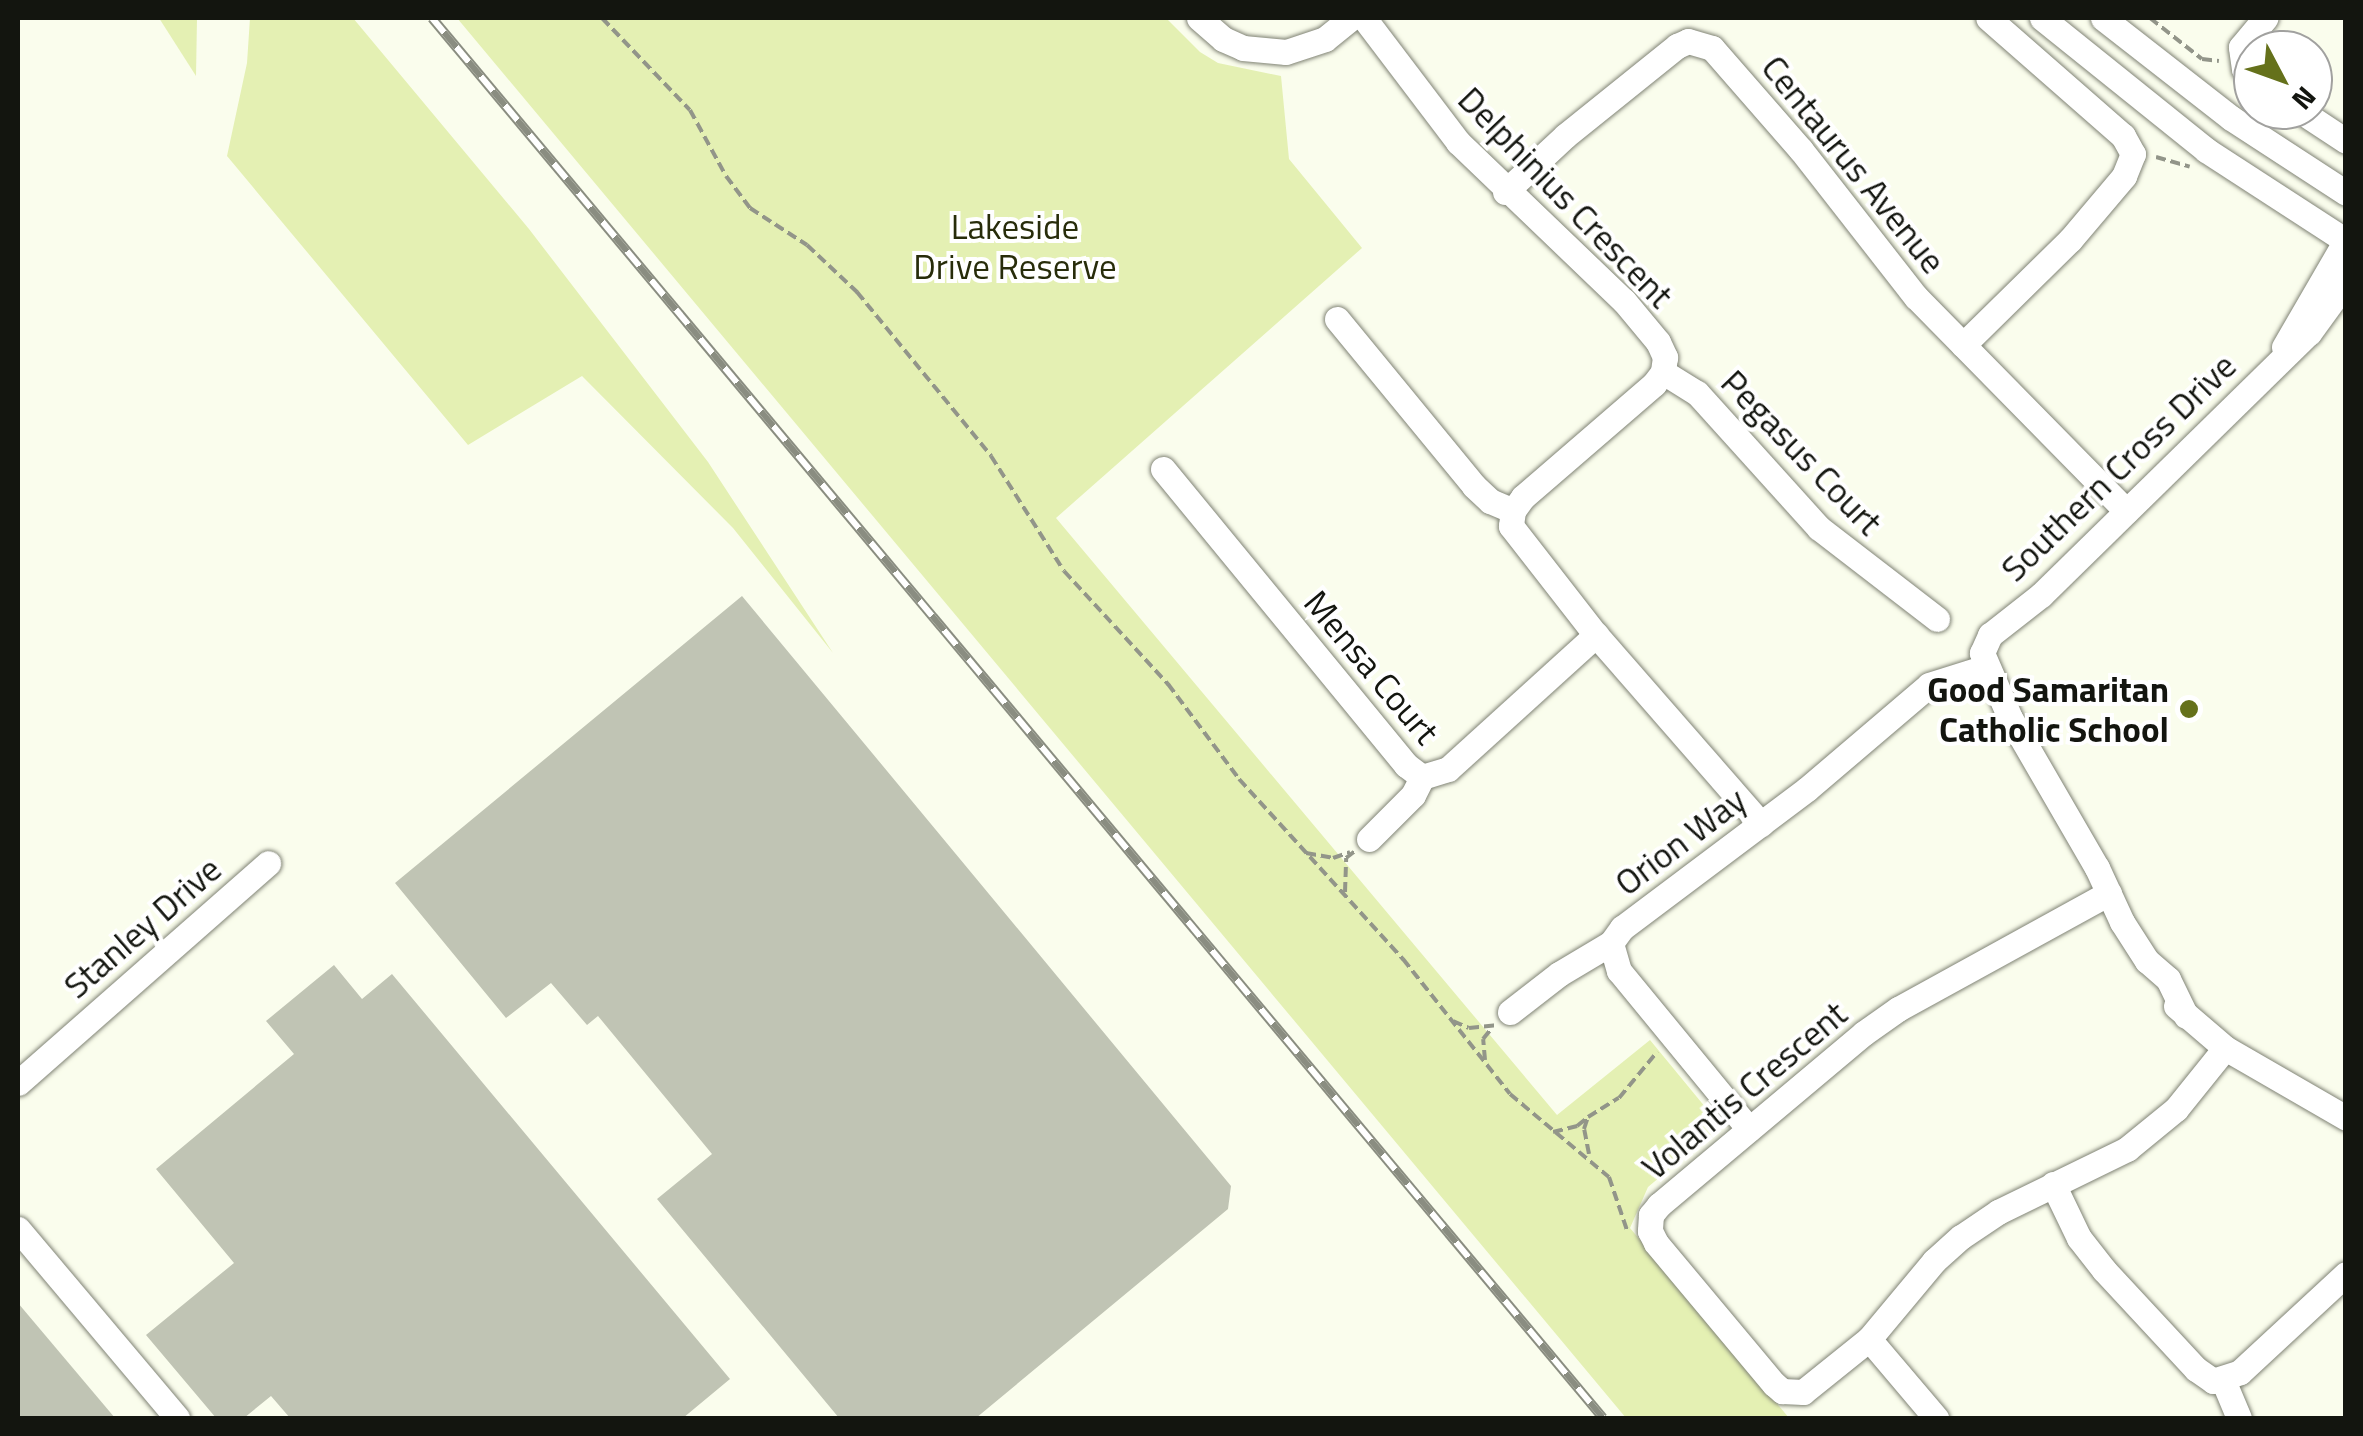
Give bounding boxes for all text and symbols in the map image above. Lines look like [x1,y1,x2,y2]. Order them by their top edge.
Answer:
north arrow [2233,30,2333,130]
street label: Centaurus Avenue [1753,47,1955,281]
text: N [2282,77,2327,120]
street label: Delphinius Crescent [1450,78,1682,316]
park label: Lakeside Drive Reserve [913,205,1117,287]
street label: Southern Cross Drive [1992,344,2244,590]
street label: Pegasus Court [1713,361,1891,543]
street label: Mensa Court [1296,582,1448,752]
place label: Good Samaritan Catholic School [1927,668,2169,750]
marker: Good Samaritan Catholic School [2178,698,2200,720]
street label: Orion Way [1606,778,1754,904]
street label: Stanley Drive [55,848,229,1006]
street label: Volantis Crescent [1633,992,1855,1188]

